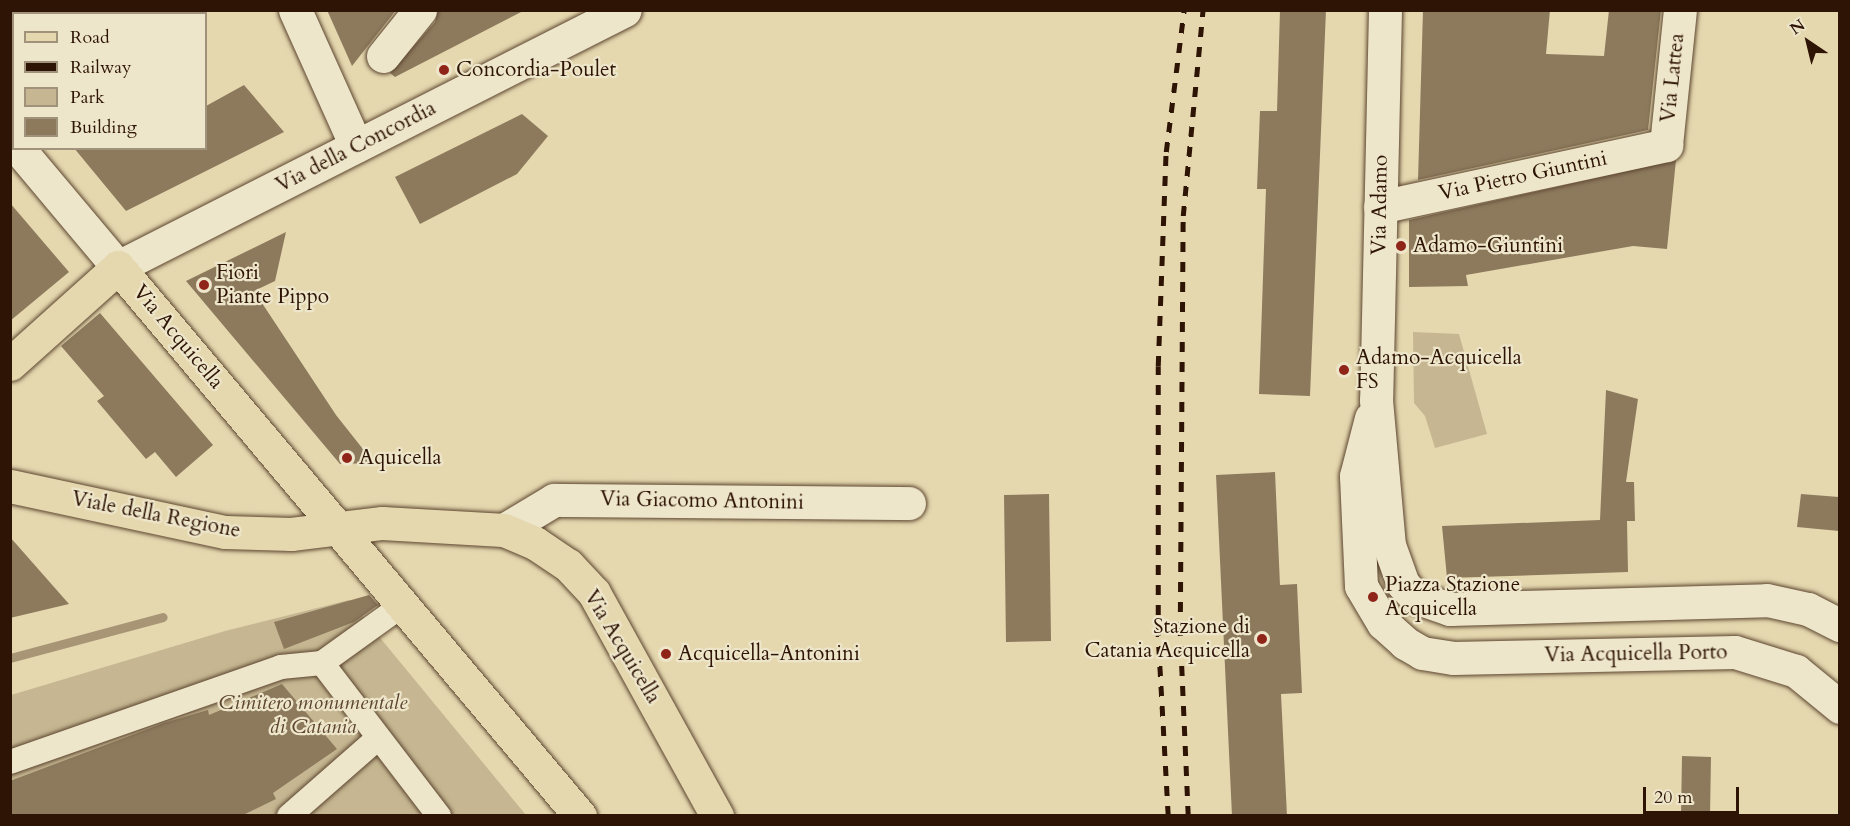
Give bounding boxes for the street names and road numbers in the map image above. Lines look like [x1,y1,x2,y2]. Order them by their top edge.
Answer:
street label: Via Lattea [1656,32,1690,124]
street label: Via della Concordia [272,96,440,198]
street label: Via Pietro Giuntini [1436,146,1610,206]
street label: Via Adamo [1367,155,1393,255]
street label: Via Acquicella [127,280,229,394]
street label: Viale della Regione [69,486,243,544]
street label: Via Giacomo Antonini [600,487,804,515]
street label: Via Acquicella [578,586,666,708]
street label: Via Acquicella Porto [1544,640,1728,668]

